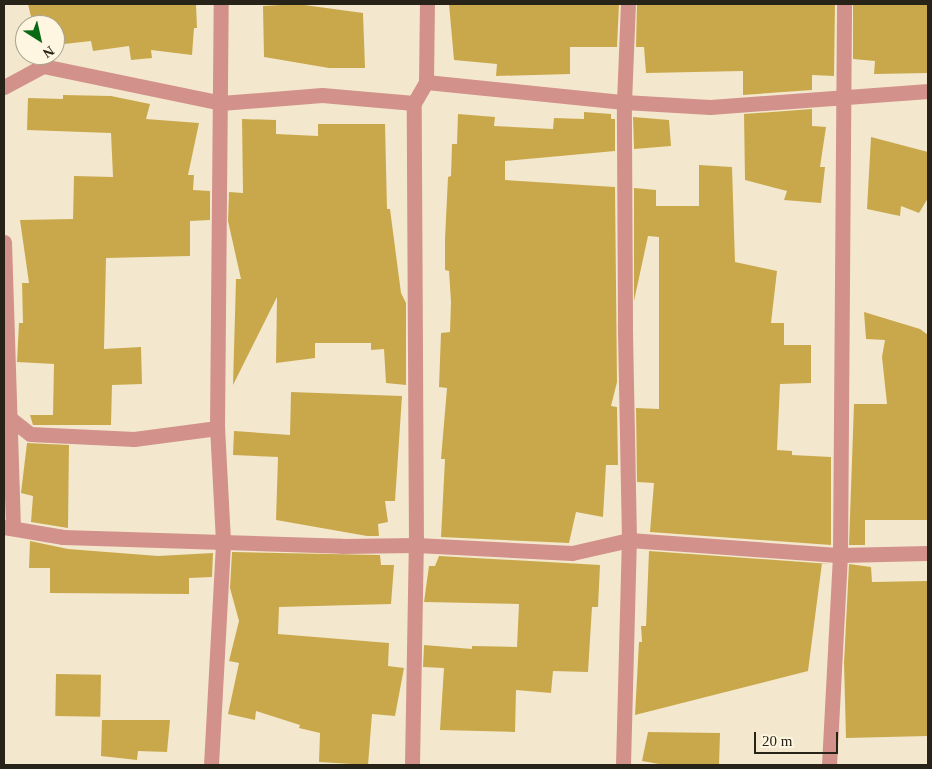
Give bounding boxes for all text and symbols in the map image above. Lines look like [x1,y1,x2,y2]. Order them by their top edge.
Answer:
north arrow [15,15,65,65]
text: N [40,43,57,61]
scale bar [757,722,841,754]
text: 20 m [762,733,792,749]

